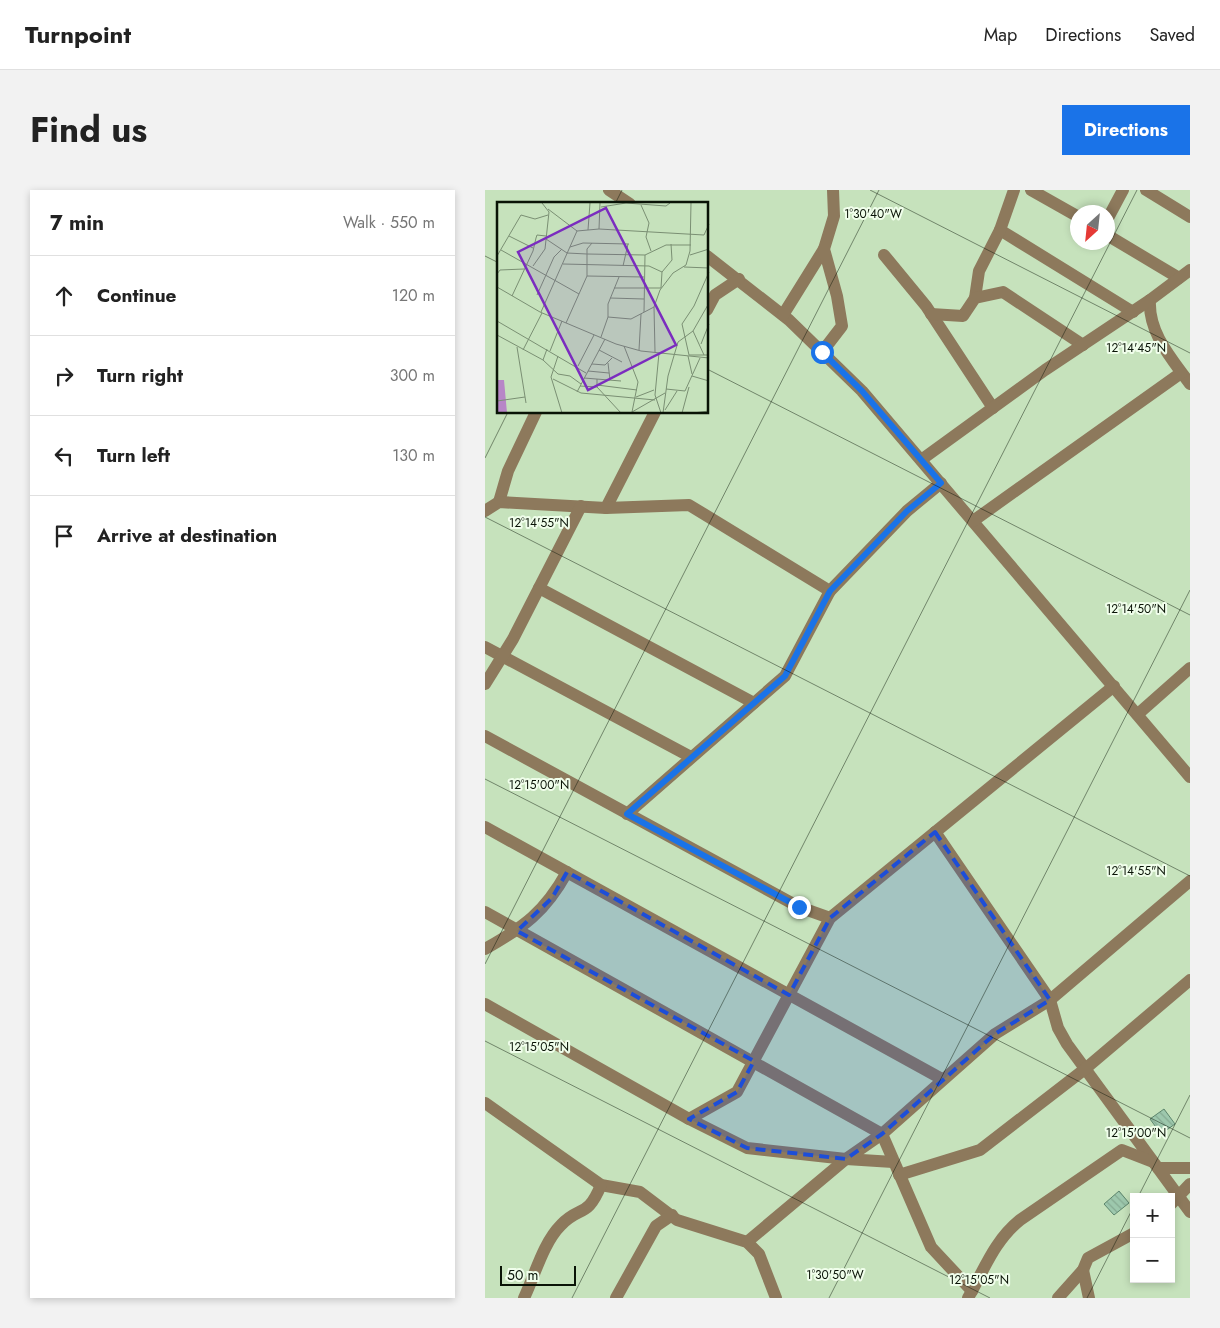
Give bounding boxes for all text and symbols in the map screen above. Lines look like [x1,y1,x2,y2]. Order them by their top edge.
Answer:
text: Turnpoint [25,17,131,52]
text: Map [984,22,1017,48]
text: Directions [1045,22,1121,48]
text: Saved [1149,22,1195,48]
text: Find us [30,105,147,155]
button: Directions [1062,105,1190,155]
inset map [497,202,709,414]
text: 1°30'40"W [844,205,902,223]
north arrow [1070,205,1115,250]
text: 7 min [50,208,104,238]
text: Walk · 550 m [343,211,435,234]
icon: ahead [50,282,78,310]
text: Continue [97,282,176,309]
text: 120 m [392,284,435,307]
text: 12°14'45"N [1106,339,1166,357]
route start [811,341,834,364]
icon: right [50,362,78,390]
text: Turn right [97,362,183,389]
text: 300 m [390,364,435,387]
icon: left [50,442,78,470]
text: Turn left [97,442,170,469]
text: 130 m [392,444,435,467]
text: 12°14'55"N [509,514,569,532]
icon: arrive [50,522,78,550]
text: Arrive at destination [97,522,277,549]
text: 12°14'50"N [1106,600,1166,618]
text: 12°15'00"N [509,776,569,794]
text: 12°14'55"N [1106,862,1166,880]
route end [788,896,811,919]
text: 12°15'05"N [509,1038,569,1056]
text: 12°15'00"N [1106,1124,1166,1142]
map controls [1130,1193,1175,1283]
button: + [1130,1193,1175,1238]
button: − [1130,1238,1175,1283]
scale bar [500,1263,576,1286]
text: 50 m [507,1265,538,1285]
text: 1°30'50"W [806,1266,864,1284]
text: 12°15'05"N [949,1271,1009,1289]

